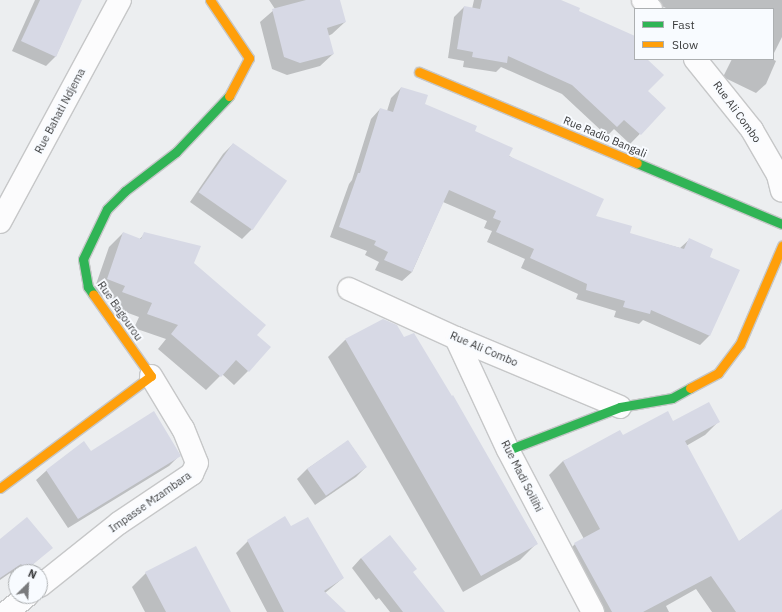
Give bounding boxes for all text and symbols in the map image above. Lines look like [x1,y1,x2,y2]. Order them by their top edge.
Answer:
legend [634,8,774,60]
text: Fast [672,17,695,32]
text: Slow [672,37,698,52]
street label: Rue Bahati Ndjema [32,66,88,156]
street label: Rue Ali Combo [710,79,764,145]
street label: Rue Radio Bangali [561,113,649,161]
street label: Rue Bagourou [95,279,145,343]
street label: Rue Ali Combo [448,329,520,369]
street label: Rue Madi Soilihi [498,438,546,514]
street label: Impasse Mzambara [106,469,194,535]
north arrow [8,564,48,604]
text: N [26,566,39,582]

